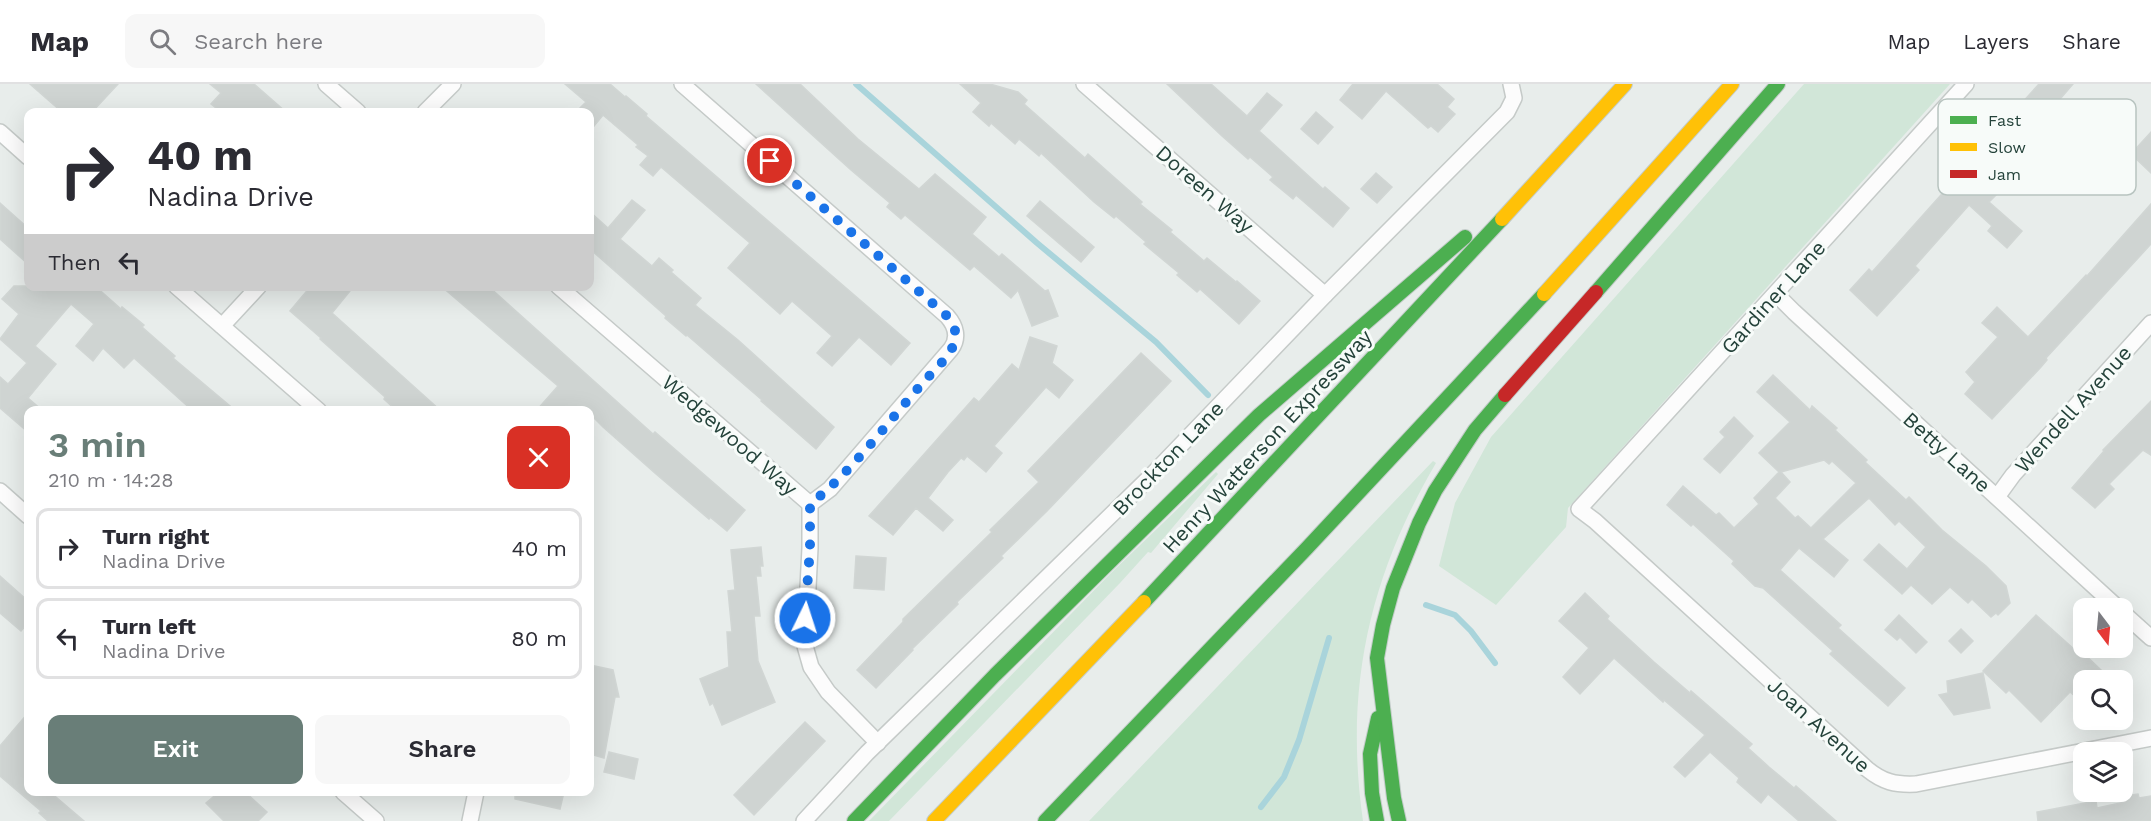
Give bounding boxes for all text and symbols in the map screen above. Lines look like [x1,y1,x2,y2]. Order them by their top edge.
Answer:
search box [125,14,545,68]
text: Map [30,25,89,58]
icon: search [146,25,179,58]
text: Search here [194,29,323,54]
text: Map [1887,29,1930,54]
text: Layers [1963,29,2029,54]
text: Share [2062,29,2121,54]
legend [1938,99,2136,195]
text: Fast [1988,111,2021,130]
text: 40 m [147,131,253,180]
icon: right [48,132,126,210]
pin [744,135,795,186]
text: Slow [1988,138,2026,157]
street label: Doreen Way [1151,140,1259,238]
icon: arrive [753,144,786,177]
text: Jam [1988,165,2021,184]
text: Nadina Drive [147,181,314,213]
street label: Gardiner Lane [1716,235,1830,359]
icon: left [113,246,146,279]
text: Then [48,250,101,275]
street label: Henry Watterson Expressway [1157,324,1377,558]
street label: Wendell Avenue [2009,340,2137,478]
street label: Wedgewood Way [657,369,803,501]
street label: Brockton Lane [1107,396,1229,520]
street label: Betty Lane [1898,406,1996,498]
text: 3 min [48,424,147,466]
button: close [507,426,570,489]
text: 210 m · 14:28 [48,468,173,492]
text: Turn right [102,524,209,549]
icon: right [51,532,84,565]
text: 40 m [511,536,567,561]
text: Nadina Drive [102,549,226,573]
position arrow [773,586,837,650]
north arrow [2073,598,2133,658]
map controls [2073,598,2133,802]
text: Turn left [102,614,196,639]
icon: left [51,622,84,655]
text: 80 m [511,626,567,651]
text: Nadina Drive [102,639,226,663]
button: search [2073,670,2133,730]
street label: Joan Avenue [1762,672,1876,778]
button: Exit [48,715,303,784]
button: Share [315,715,570,784]
button: layers [2073,742,2133,802]

